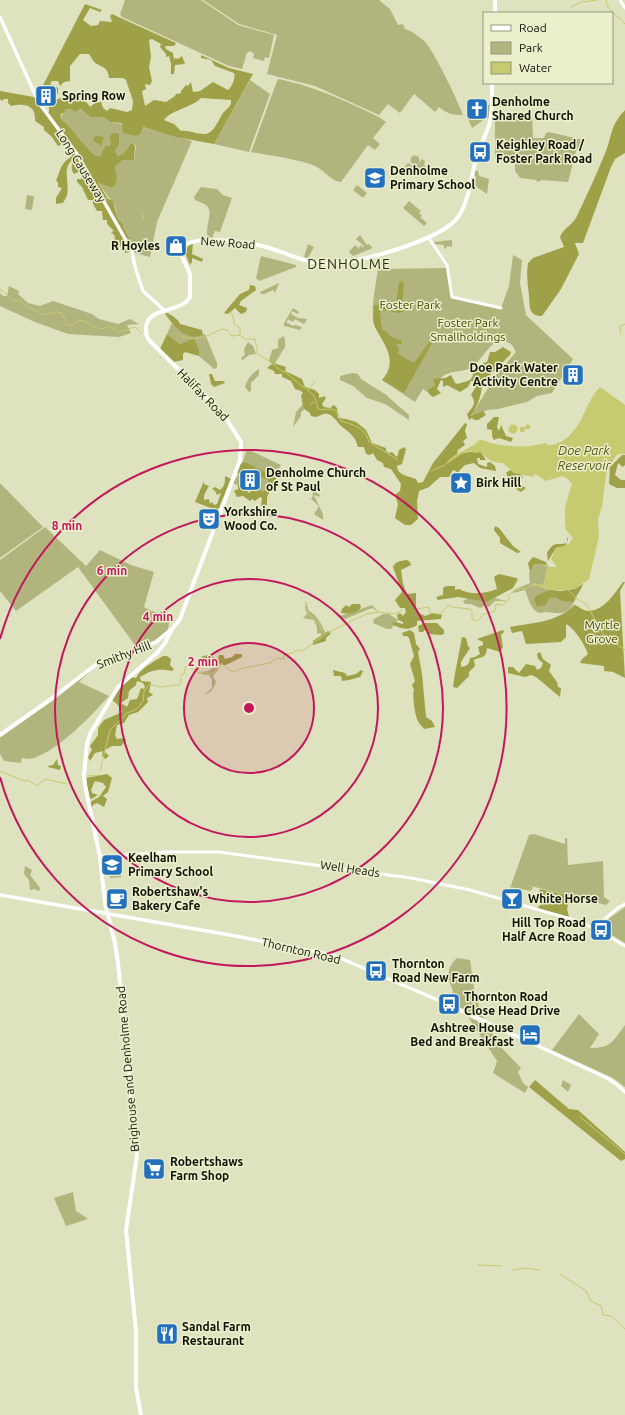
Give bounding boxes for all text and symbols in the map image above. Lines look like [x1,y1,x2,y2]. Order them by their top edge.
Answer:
legend [483,12,613,84]
text: Road [519,21,547,34]
text: Park [519,41,543,54]
text: Water [519,61,552,74]
building icon: Spring Row [33,83,59,109]
place label: Spring Row [62,89,126,102]
place label: Denholme Shared Church [492,95,574,122]
church icon: Denholme Shared Church [464,96,490,122]
street label: Long Causeway [54,127,109,205]
place label: Keighley Road / Foster Park Road [496,138,592,165]
bus stop icon: Keighley Road / Foster Park Road [467,139,493,165]
place label: Denholme Primary School [390,164,475,191]
school or university icon: Denholme Primary School [362,165,388,191]
shop icon: R Hoyles [163,233,189,259]
street label: New Road [200,234,256,251]
place label: R Hoyles [111,239,160,252]
district label: DENHOLME [307,256,391,272]
park label: Foster Park [380,298,441,311]
park label: Foster Park Smallholdings [430,316,506,343]
place label: Doe Park Water Activity Centre [470,361,558,388]
building icon: Doe Park Water Activity Centre [560,362,586,388]
street label: Halifax Road [175,366,232,424]
water label: Doe Park Reservoir [558,443,611,472]
place label: Denholme Church of St Paul [266,466,366,493]
building icon: Denholme Church of St Paul [237,467,263,493]
place icon: Birk Hill [448,470,474,496]
place label: Birk Hill [476,476,521,489]
place label: Yorkshire Wood Co. [224,505,278,532]
theatre icon: Yorkshire Wood Co. [196,506,222,532]
text: 8 min [52,519,82,532]
text: 6 min [97,564,127,577]
text: 4 min [143,610,173,623]
park label: Myrtle Grove [584,618,620,645]
street label: Smithy Hill [95,638,153,671]
text: 2 min [188,655,218,668]
centre of rings [242,701,256,715]
place label: Keelham Primary School [128,851,213,878]
school or university icon: Keelham Primary School [99,852,125,878]
street label: Well Heads [319,858,381,879]
place label: Robertshaw's Bakery Cafe [132,885,209,912]
cafe icon: Robertshaw's Bakery Cafe [104,886,130,912]
bar icon: White Horse [499,886,525,912]
place label: White Horse [528,892,598,905]
place label: Hill Top Road Half Acre Road [502,916,586,943]
bus stop icon: Hill Top Road Half Acre Road [588,917,614,943]
street label: Thornton Road [260,935,342,966]
place label: Thornton Road New Farm [392,957,480,984]
bus stop icon: Thornton Road New Farm [363,958,389,984]
street label: Brighouse and Denholme Road [114,986,141,1153]
place label: Thornton Road Close Head Drive [464,990,560,1017]
bus stop icon: Thornton Road Close Head Drive [436,991,462,1017]
place label: Ashtree House Bed and Breakfast [410,1021,514,1048]
hotel icon: Ashtree House Bed and Breakfast [517,1022,543,1048]
place label: Robertshaws Farm Shop [170,1155,244,1182]
supermarket icon: Robertshaws Farm Shop [141,1156,167,1182]
place label: Sandal Farm Restaurant [182,1320,251,1347]
restaurant icon: Sandal Farm Restaurant [154,1321,180,1347]

